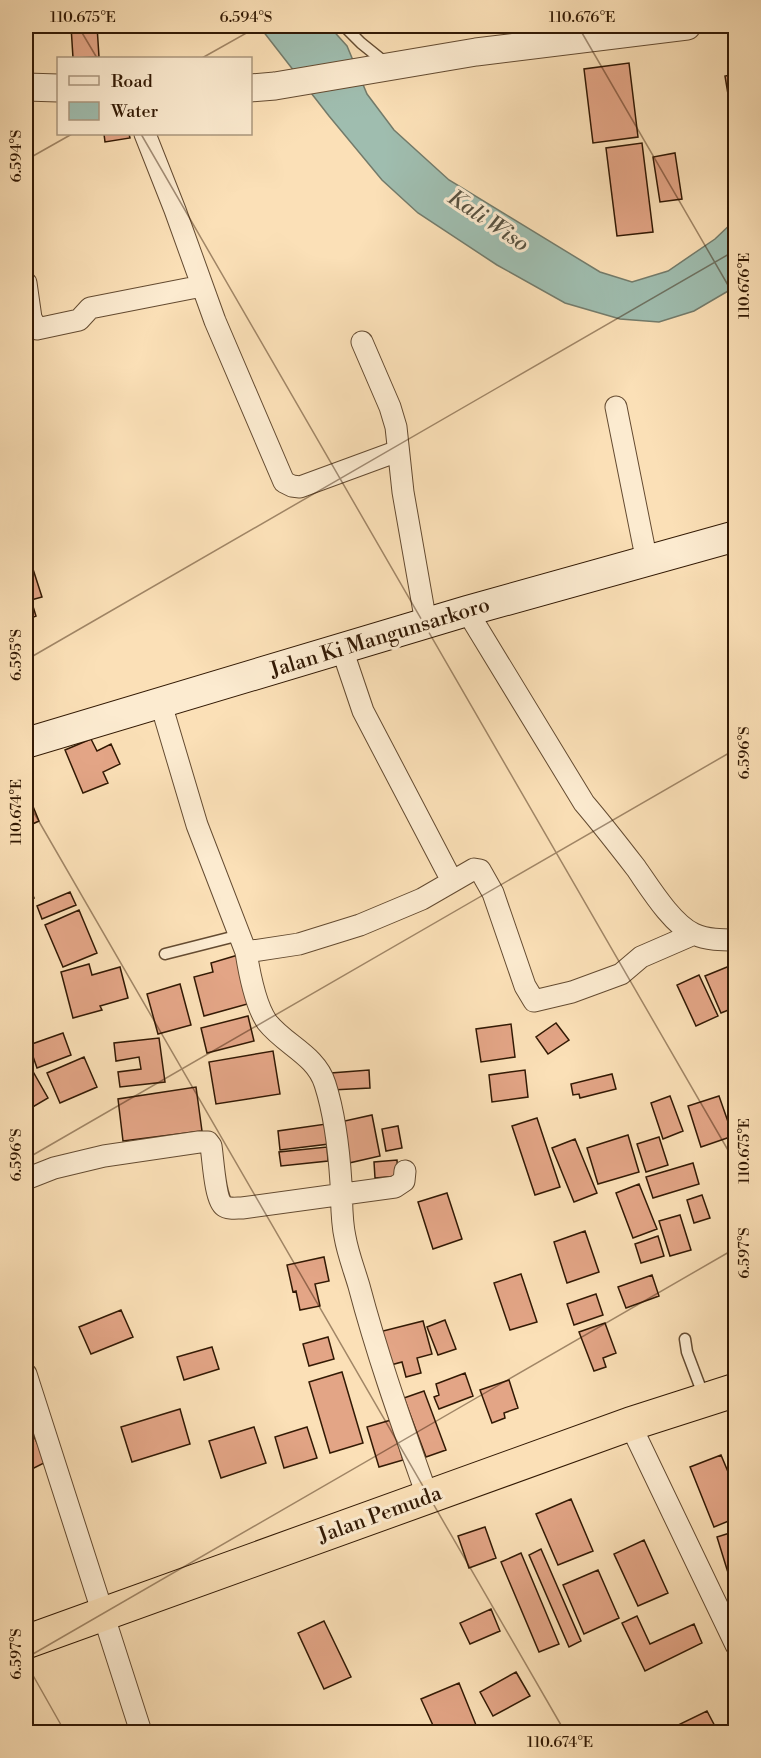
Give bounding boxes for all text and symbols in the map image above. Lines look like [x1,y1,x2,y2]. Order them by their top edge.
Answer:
text: 110.675°E [50,8,116,27]
text: 6.594°S [220,8,272,27]
text: 110.676°E [549,8,615,27]
legend [57,57,252,135]
text: Road [111,70,154,93]
text: Water [110,100,159,123]
text: 6.594°S [7,130,26,182]
water label: Kali Wiso [442,184,534,258]
text: 110.676°E [735,253,754,319]
street label: Jalan Ki Mangunsarkoro [266,592,493,684]
text: 6.595°S [7,629,26,681]
text: 6.596°S [735,727,754,779]
text: 110.674°E [7,779,26,845]
text: 110.675°E [735,1118,754,1184]
text: 6.596°S [7,1129,26,1181]
text: 6.597°S [735,1227,754,1279]
street label: Jalan Pemuda [314,1480,446,1550]
text: 6.597°S [7,1628,26,1680]
text: 110.674°E [527,1733,593,1752]

